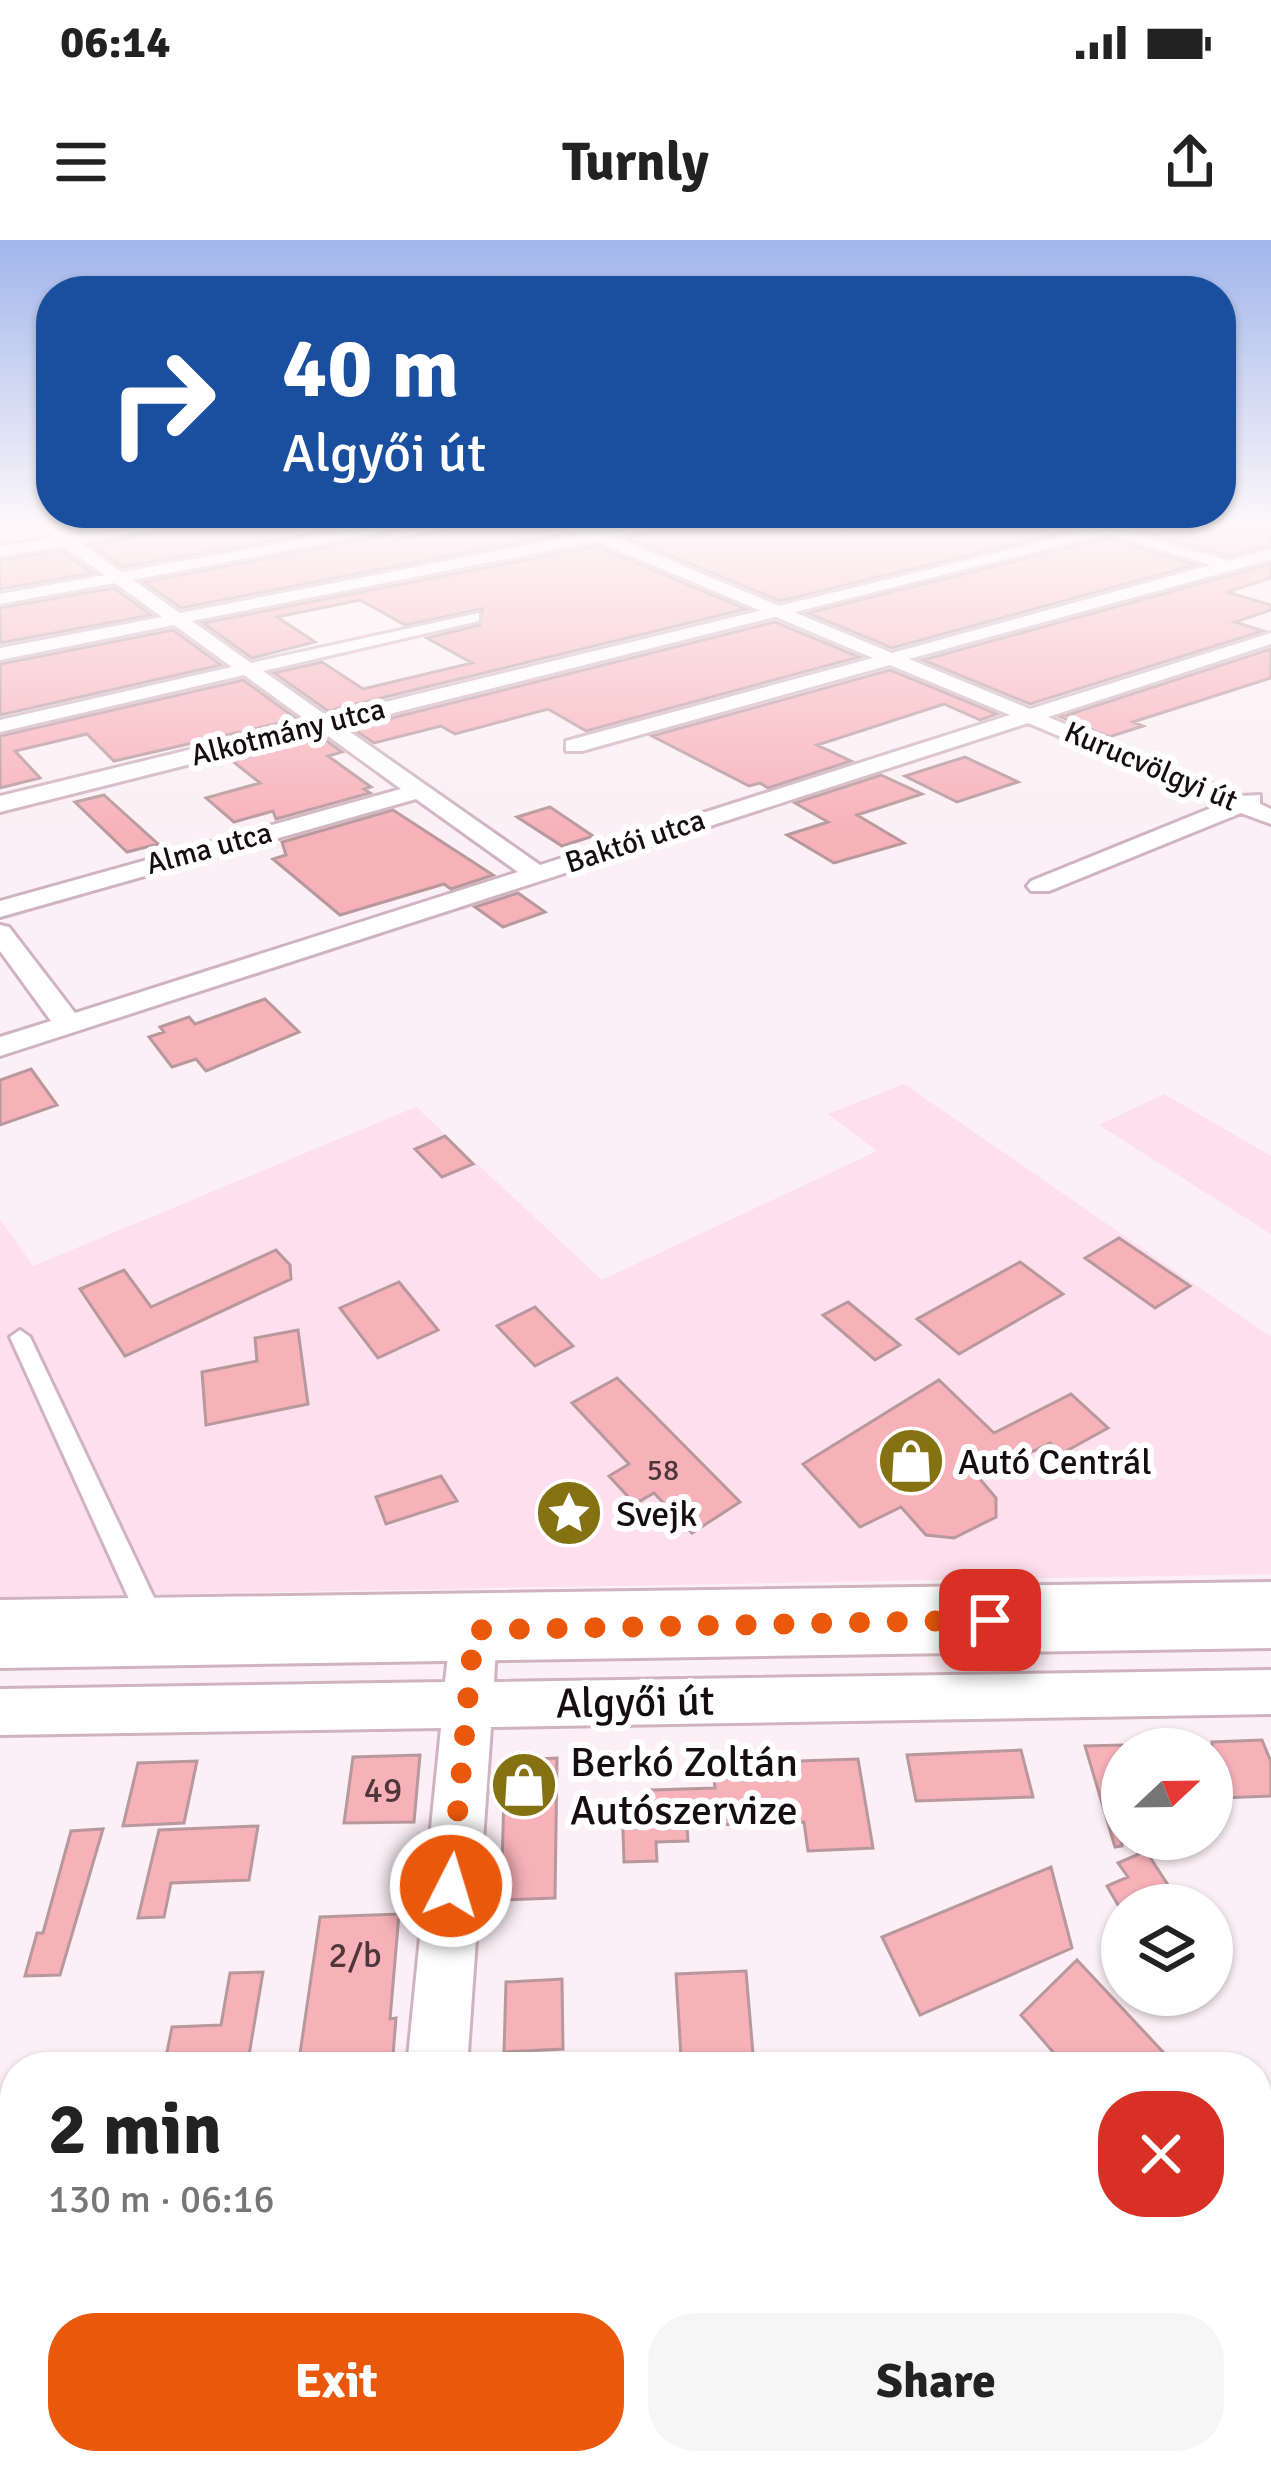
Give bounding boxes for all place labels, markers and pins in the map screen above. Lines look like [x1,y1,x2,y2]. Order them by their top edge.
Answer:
shop icon: Autó Centrál [876,1426,946,1496]
place label: Autó Centrál [958,1440,1152,1485]
place icon: Svejk [534,1478,604,1548]
place label: Svejk [616,1492,697,1537]
pin [939,1569,1041,1671]
place label: Berkó Zoltán Autószervize [570,1737,798,1836]
shop icon: Berkó Zoltán Autószervize [489,1750,559,1820]

